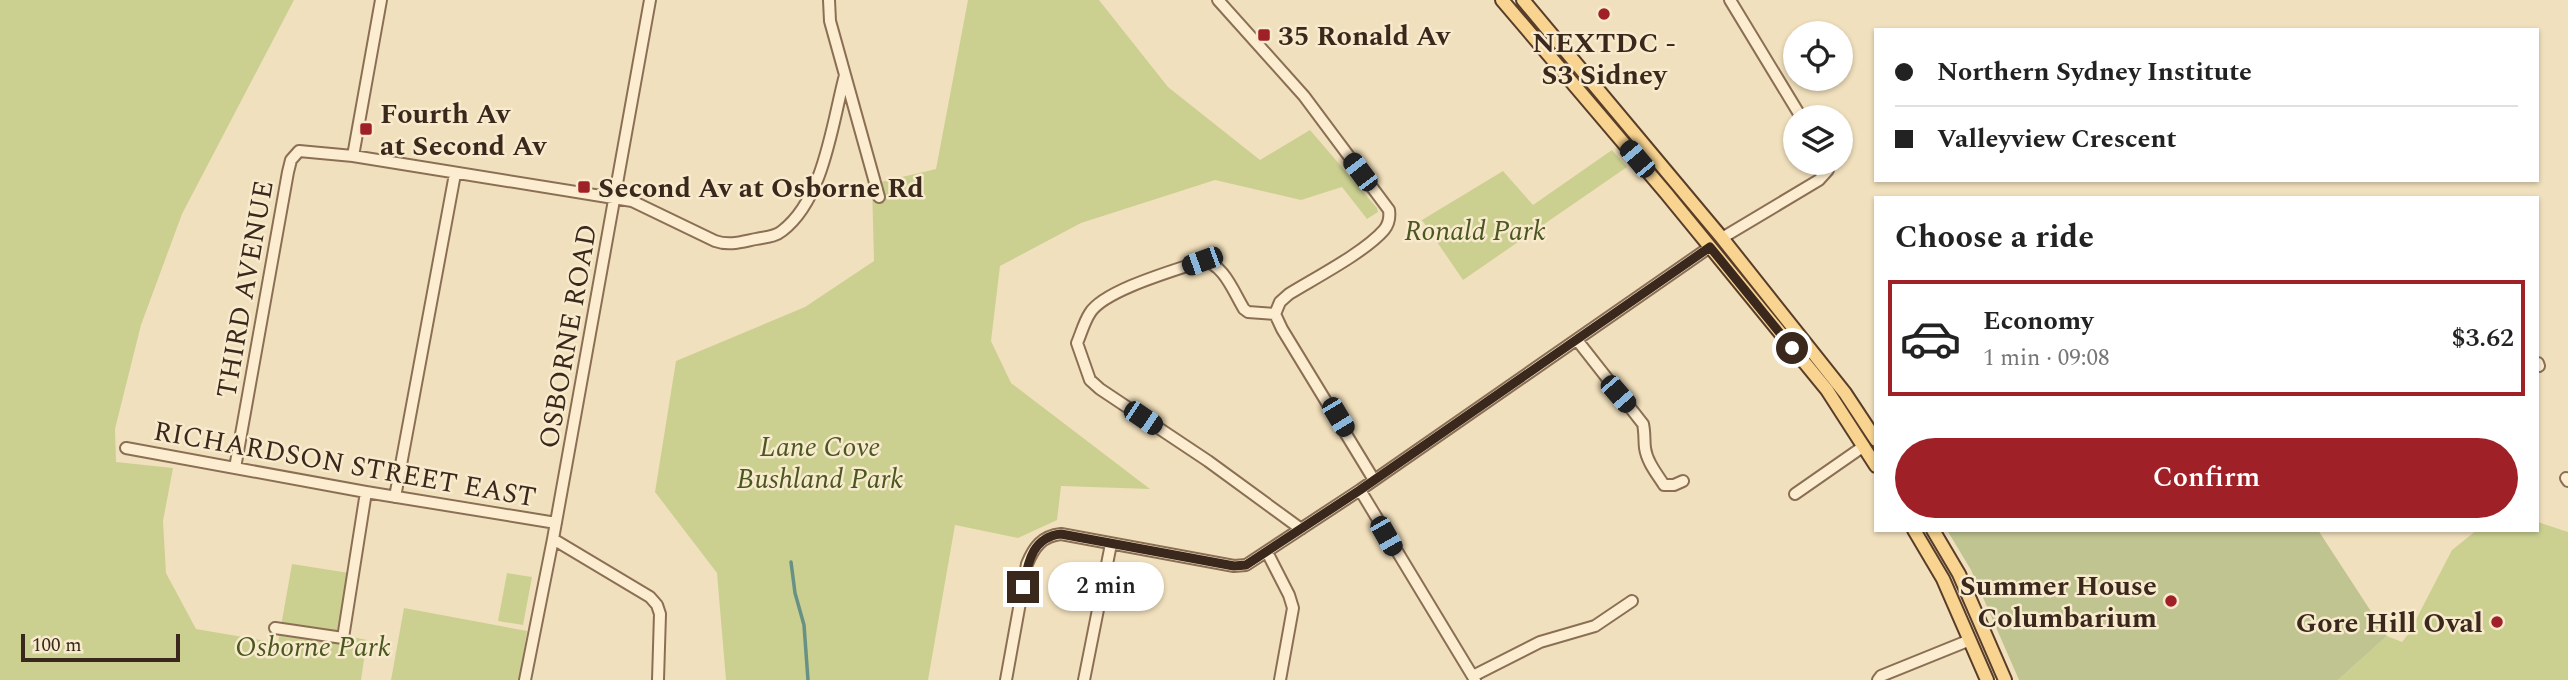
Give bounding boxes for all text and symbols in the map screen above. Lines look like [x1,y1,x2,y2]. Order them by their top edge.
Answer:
marker: NEXTDC - S3 Sidney [1596,6,1612,22]
place label: 35 Ronald Av [1278,15,1452,58]
map controls [1783,21,1853,175]
button: locate [1783,21,1853,91]
place label: NEXTDC - S3 Sidney [1532,22,1676,97]
marker: 35 Ronald Av [1256,27,1272,43]
text: Northern Sydney Institute [1937,52,2252,92]
place label: Fourth Av at Second Av [380,93,548,168]
button: layers [1783,105,1853,175]
text: Valleyview Crescent [1937,119,2177,159]
marker: Fourth Av at Second Av [358,121,374,137]
car [1616,136,1659,182]
car [1339,149,1382,195]
place label: Second Av at Osborne Rd [598,167,924,210]
street label: THIRD AVENUE [205,177,286,401]
marker: Second Av at Osborne Rd [576,179,592,195]
park label: Ronald Park [1404,210,1546,253]
text: Choose a ride [1895,213,2094,262]
street label: OSBORNE ROAD [528,221,609,452]
car [1179,244,1226,278]
text: Economy [1983,301,2093,341]
icon: car [1899,307,1962,370]
text: $3.62 [2451,318,2514,358]
route start [1776,332,1808,364]
text: 1 min · 09:08 [1983,341,2110,376]
car [1597,371,1640,417]
car [1319,394,1358,440]
car [1120,398,1167,438]
street label: RICHARDSON STREET EAST [150,410,540,519]
park label: Lane Cove Bushland Park [737,426,903,501]
button: Confirm [1895,438,2518,518]
car [1367,513,1406,559]
callout: 2 min [1048,562,1163,612]
place label: Summer House Columbarium [1960,565,2157,640]
text: 2 min [1076,569,1136,604]
route end [1007,571,1039,603]
marker: Summer House Columbarium [2163,593,2179,609]
place label: Gore Hill Oval [2296,602,2483,645]
marker: Gore Hill Oval [2489,614,2505,630]
park label: Osborne Park [235,626,391,669]
scale bar [21,631,180,663]
text: 100 m [32,631,82,660]

